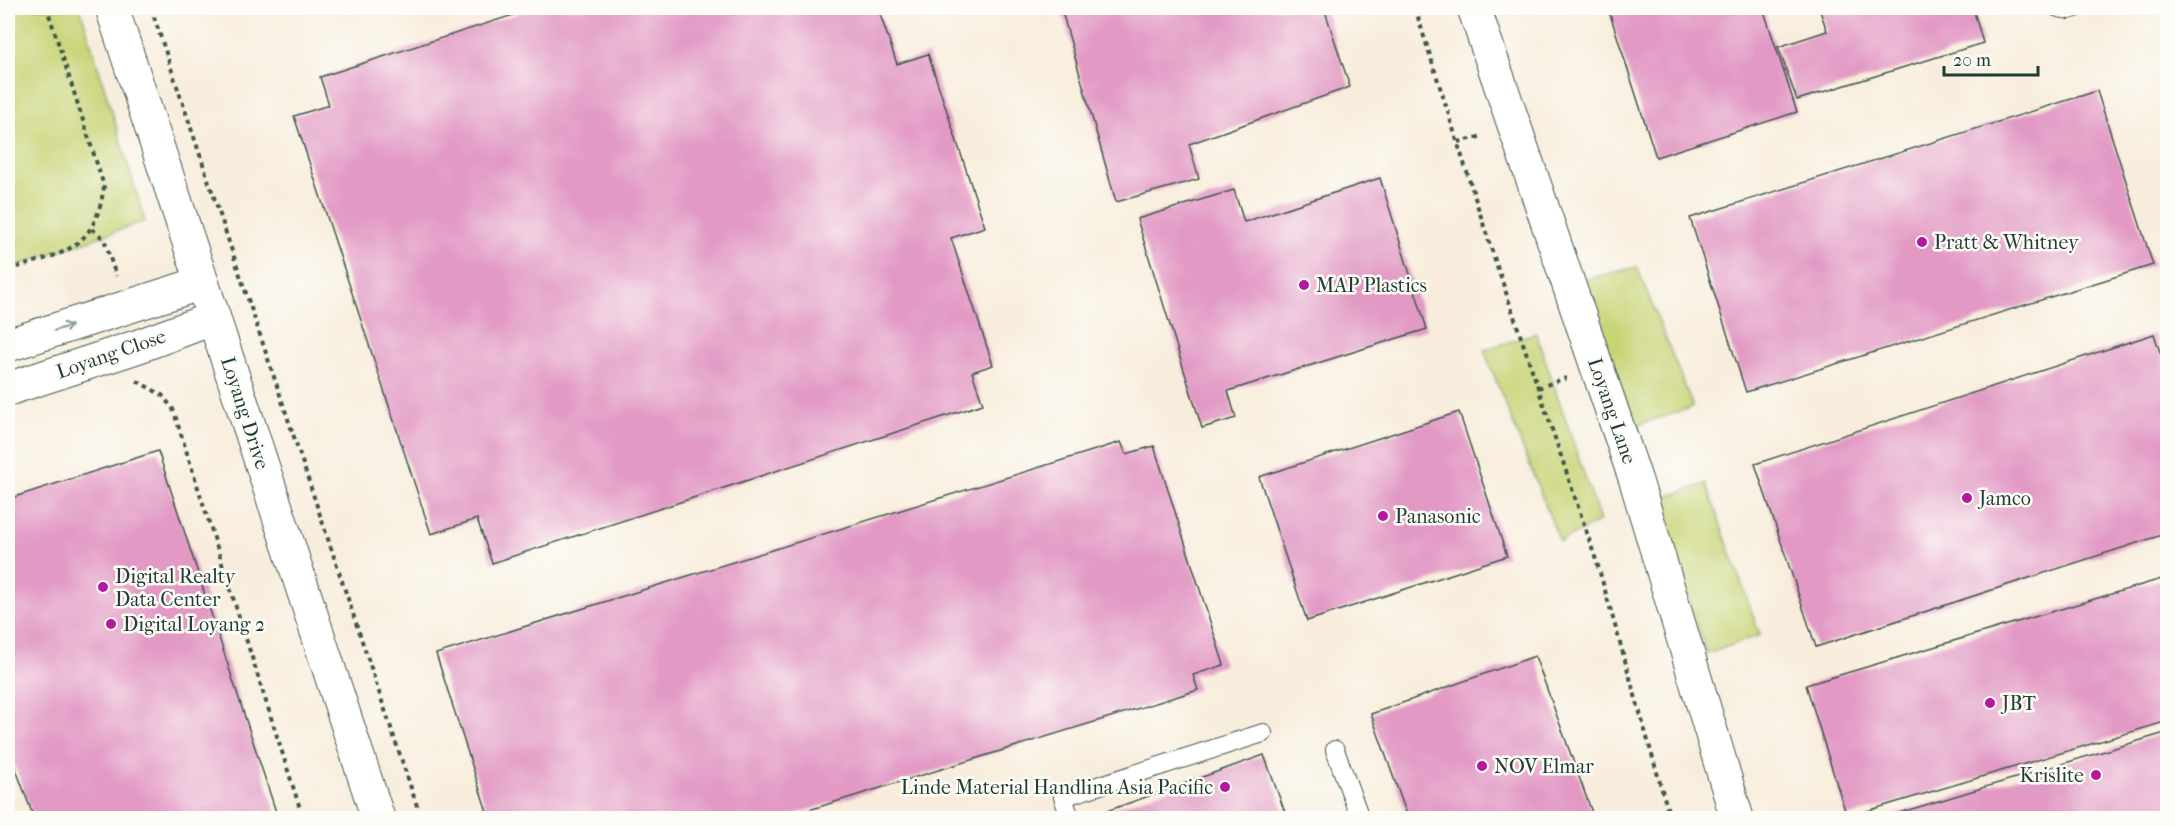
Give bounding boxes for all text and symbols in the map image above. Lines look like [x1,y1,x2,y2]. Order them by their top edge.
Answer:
scale bar [1944,39,2038,77]
text: 20 m [1953,50,1991,71]
place label: Pratt & Whitney [1934,231,2080,254]
marker: Pratt & Whitney [1915,235,1929,249]
place label: MAP Plastics [1316,274,1427,297]
marker: MAP Plastics [1297,278,1311,292]
one-way arrow [53,322,72,333]
street label: Loyang Close [53,325,169,383]
street label: Loyang Drive [216,354,274,472]
street label: Loyang Lane [1583,355,1641,467]
place label: Jamco [1977,487,2031,510]
marker: Jamco [1960,491,1974,505]
place label: Panasonic [1395,505,1481,528]
marker: Panasonic [1376,509,1390,523]
place label: Digital Realty Data Center [115,565,237,611]
marker: Digital Realty Data Center [96,580,110,594]
place label: Digital Loyang 2 [123,613,265,636]
marker: Digital Loyang 2 [104,617,118,631]
place label: JBT [2000,692,2037,715]
marker: JBT [1983,696,1997,710]
place label: NOV Elmar [1494,755,1594,778]
marker: NOV Elmar [1475,759,1489,773]
place label: Krislite [2019,764,2084,787]
marker: Krislite [2089,768,2103,782]
place label: Linde Material Handlina Asia Pacific [901,776,1213,799]
marker: Linde Material Handlina Asia Pacific [1218,780,1232,794]

